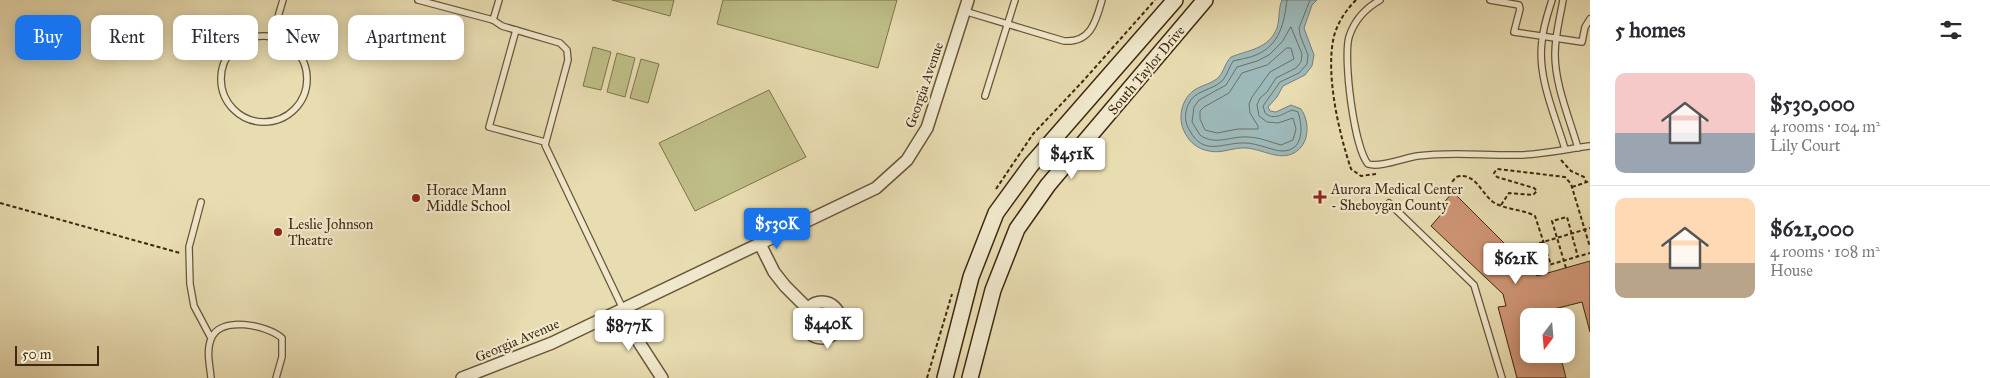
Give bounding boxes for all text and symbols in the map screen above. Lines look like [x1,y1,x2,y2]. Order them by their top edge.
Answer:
chip: Buy [15,15,81,60]
chip: Rent [91,15,163,60]
chip: Filters [173,15,258,60]
chip: New [268,15,338,60]
chip: Apartment [348,15,464,60]
icon: filters [1937,16,1965,44]
text: 5 homes [1615,17,1686,43]
street label: South Taylor Drive [1104,22,1189,118]
street label: Georgia Avenue [902,40,947,130]
text: $530,000 [1770,91,1855,117]
icon: home [1655,93,1715,153]
text: 4 rooms · 104 m² [1770,117,1880,136]
text: Lily Court [1770,136,1841,155]
pin: $451K [1037,138,1107,180]
text: $451K [1050,144,1094,163]
place label: Aurora Medical Center - Sheboygan County [1330,181,1463,214]
place label: Horace Mann Middle School [426,182,511,215]
marker: Aurora Medical Center - Sheboygan County [1313,190,1327,204]
marker: Horace Mann Middle School [410,192,422,204]
pin: $530K [742,208,812,250]
text: $530K [755,214,799,233]
place label: Leslie Johnson Theatre [288,216,374,249]
text: $621,000 [1770,216,1854,242]
icon: home [1655,218,1715,278]
marker: Leslie Johnson Theatre [272,226,284,238]
pin: $621K [1481,242,1551,285]
text: 4 rooms · 108 m² [1770,242,1880,261]
text: $621K [1494,249,1538,268]
text: House [1770,261,1813,280]
pin: $440K [793,308,863,350]
north arrow [1520,308,1575,362]
map controls [1520,308,1575,363]
pin: $877K [594,310,664,352]
text: $440K [804,314,852,333]
street label: Georgia Avenue [473,315,562,366]
text: $877K [606,316,652,335]
scale bar [15,343,99,366]
text: 50 m [22,346,51,363]

